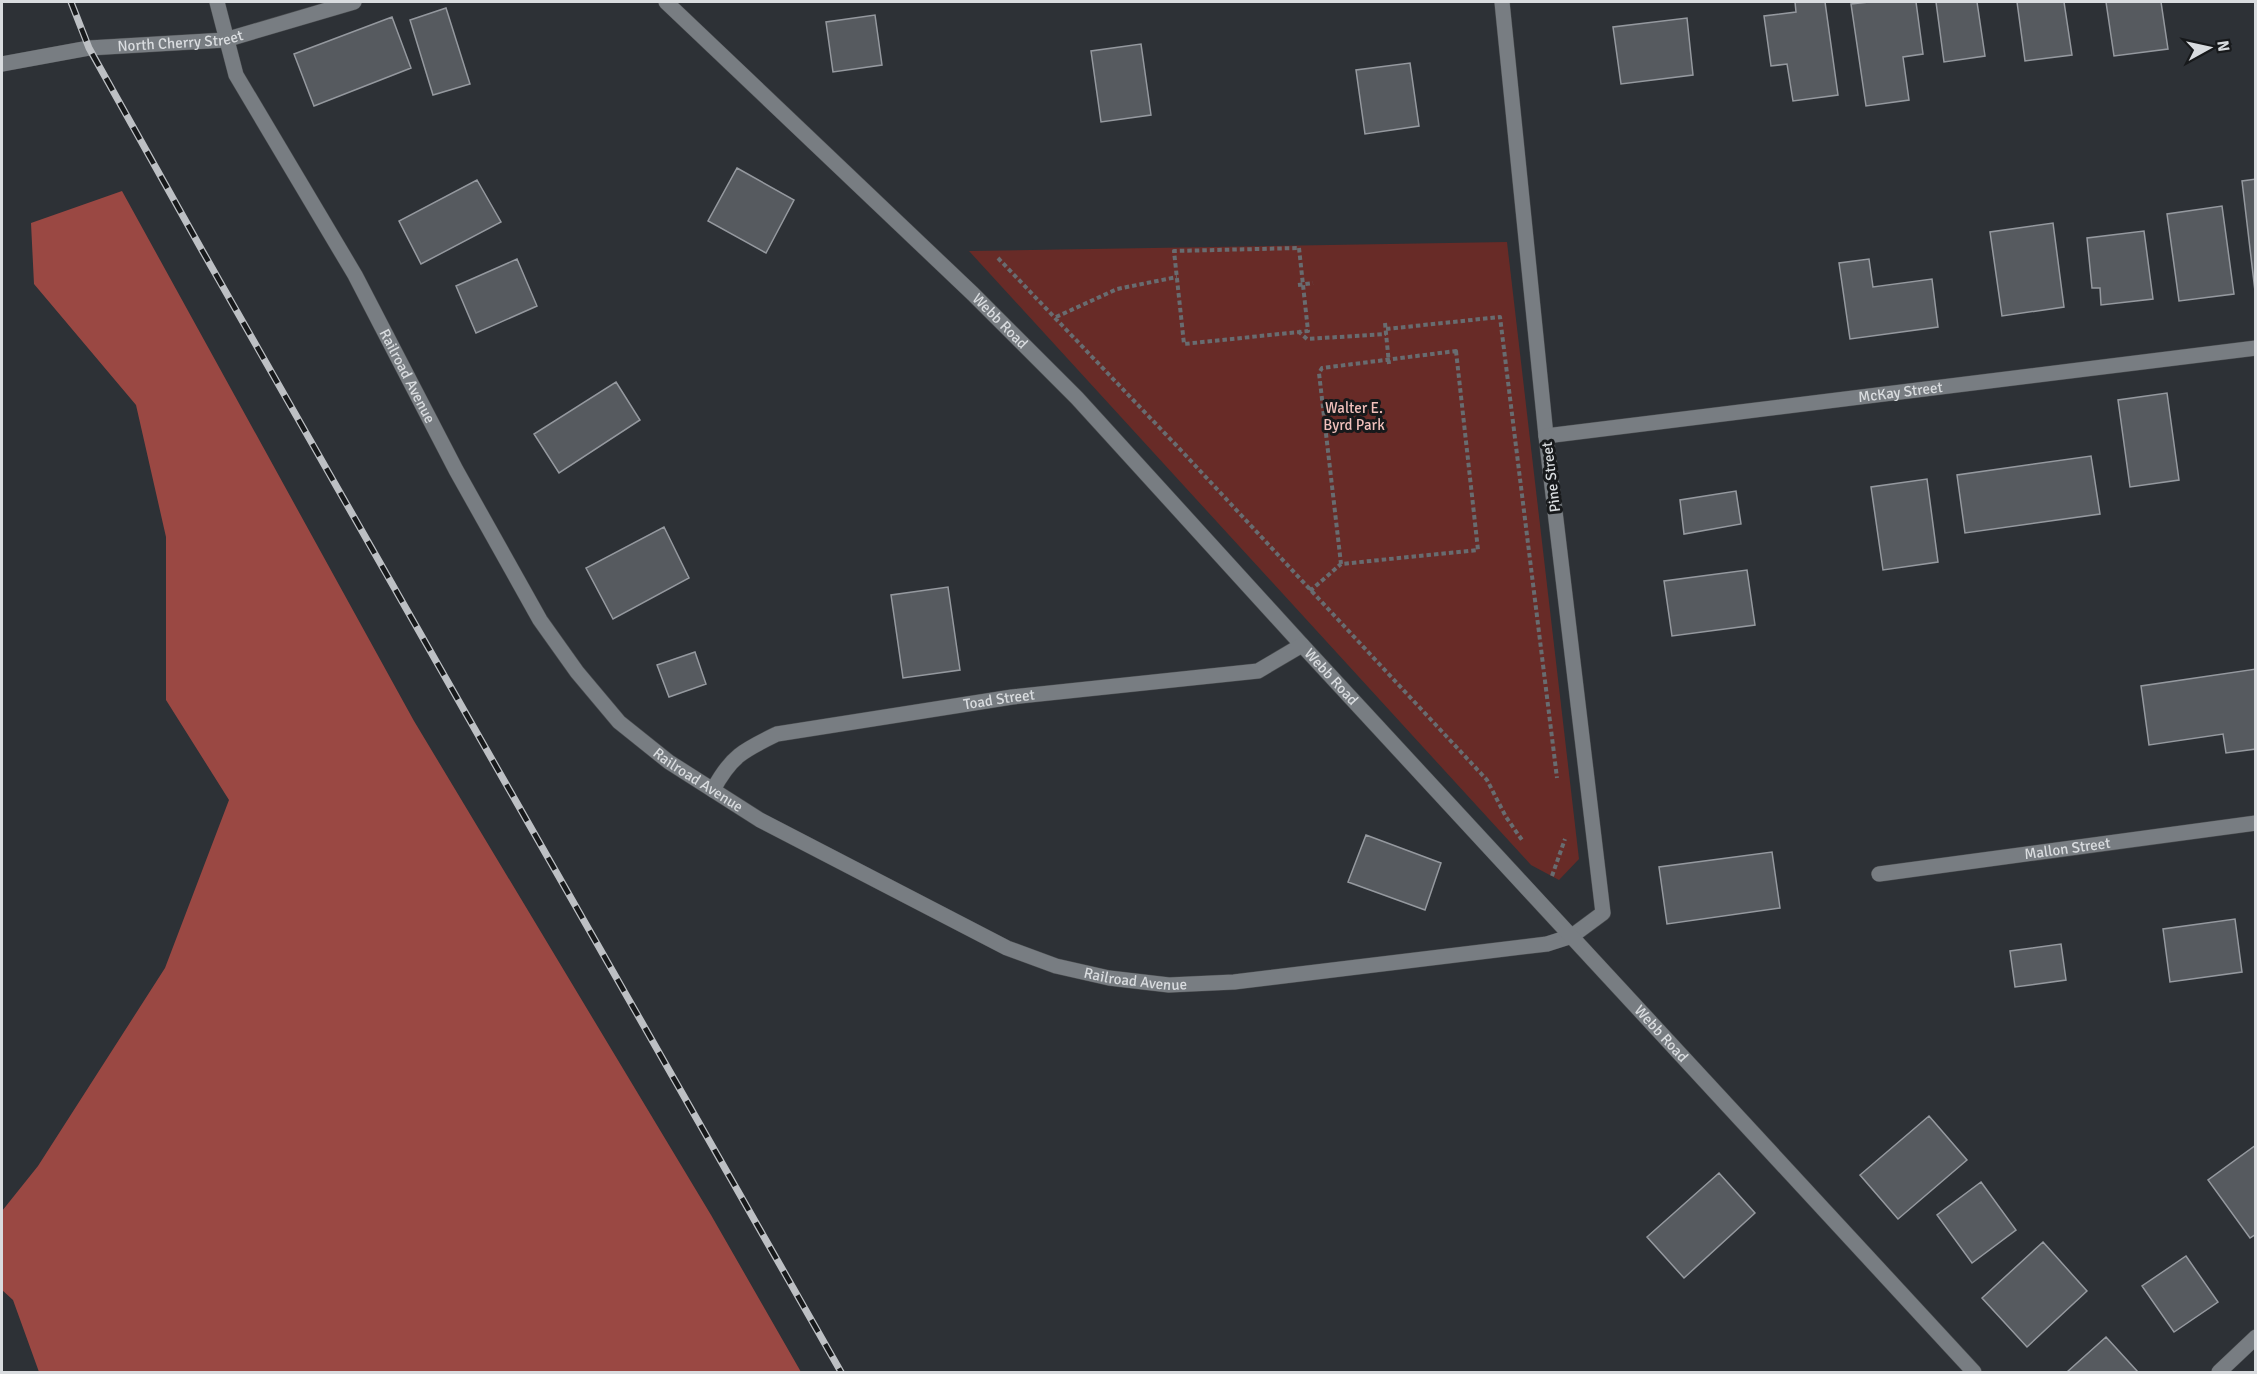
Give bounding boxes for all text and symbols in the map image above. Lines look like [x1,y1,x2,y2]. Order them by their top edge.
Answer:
north arrow [2179,18,2239,78]
street label: North Cherry Street [117,26,245,55]
text: N [2212,39,2234,53]
street label: Webb Road [969,290,1032,353]
street label: Railroad Avenue [375,326,439,426]
street label: McKay Street [1857,378,1944,406]
park label: Walter E. Byrd Park [1323,399,1385,434]
street label: Pine Street [1538,441,1564,513]
street label: Webb Road [1301,644,1362,709]
street label: Toad Street [962,686,1036,714]
street label: Railroad Avenue [650,744,746,816]
street label: Mallon Street [2023,834,2111,863]
street label: Railroad Avenue [1082,964,1187,994]
street label: Webb Road [1630,1001,1692,1066]

